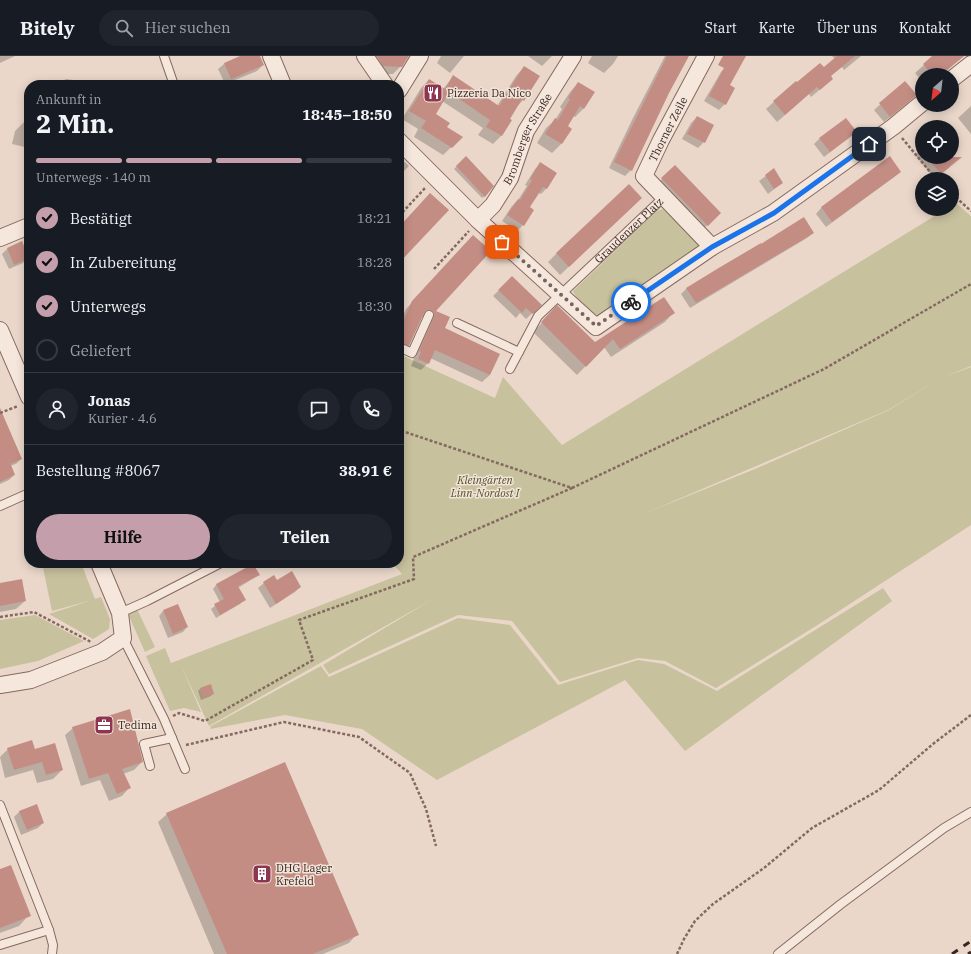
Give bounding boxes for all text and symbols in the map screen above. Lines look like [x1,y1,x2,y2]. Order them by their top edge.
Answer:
search box [99,10,379,46]
text: Bitely [20,16,75,40]
icon: search [113,17,135,39]
text: Hier suchen [145,18,231,37]
text: Start [705,19,737,37]
text: Karte [759,19,795,37]
text: Über uns [817,19,877,37]
text: Kontakt [899,19,951,37]
north arrow [915,68,959,112]
map controls [915,68,959,216]
restaurant icon: Pizzeria Da Nico [422,82,444,104]
place label: Pizzeria Da Nico [447,86,531,100]
text: Ankunft in [36,91,102,108]
street label: Bromberger Straße [500,91,555,188]
street label: Thorner Zeile [646,94,690,164]
text: 18:45–18:50 [302,105,392,124]
text: 2 Min. [36,106,114,140]
button: locate [915,120,959,164]
pin [852,127,886,161]
icon: home [858,133,880,155]
text: Unterwegs · 140 m [36,169,151,186]
button: layers [915,172,959,216]
street label: Graudenzer Platz [591,194,666,266]
icon: check [36,207,58,229]
text: Bestätigt [70,209,132,228]
text: 18:21 [357,210,392,227]
pin [485,225,519,259]
icon: bag [491,231,513,253]
icon: check [36,251,58,273]
text: In Zubereitung [70,253,176,272]
text: 18:28 [357,254,392,271]
courier [611,282,651,322]
icon: bike [620,291,642,313]
icon: check [36,295,58,317]
text: Unterwegs [70,297,146,316]
text: 18:30 [357,298,392,315]
text: Geliefert [70,341,131,360]
button: person [36,388,78,430]
button: chat [298,388,340,430]
button: phone [350,388,392,430]
text: Jonas [88,391,130,410]
text: Kurier · 4.6 [88,410,157,427]
text: Bestellung #8067 [36,461,161,480]
text: 38.91 € [339,461,392,480]
park label: Kleingärten Linn-Nordost I [450,473,521,500]
button: Hilfe [36,514,210,560]
button: Teilen [218,514,392,560]
office icon: Tedima [93,714,115,736]
place label: Tedima [118,718,157,732]
place label: DHG Lager Krefeld [276,861,332,888]
building icon: DHG Lager Krefeld [251,863,273,885]

